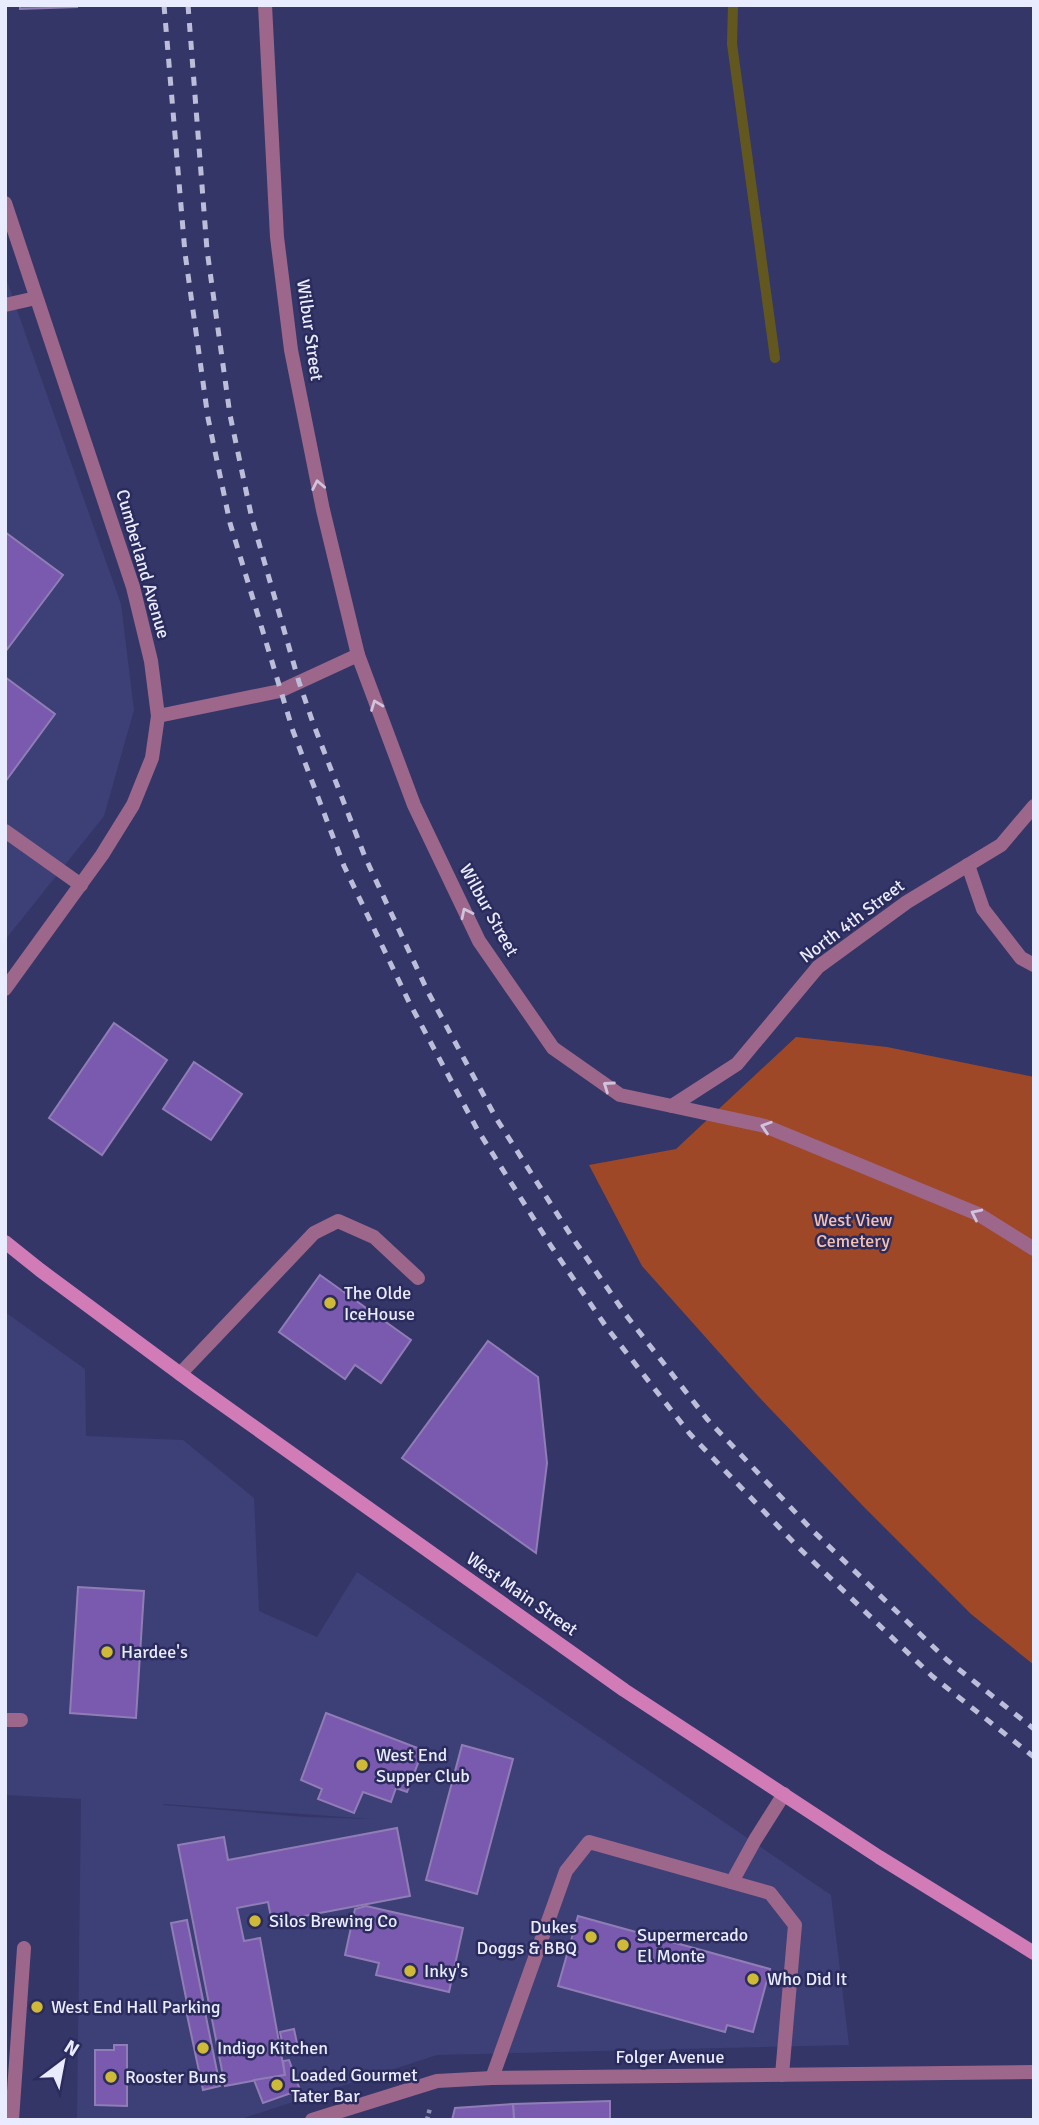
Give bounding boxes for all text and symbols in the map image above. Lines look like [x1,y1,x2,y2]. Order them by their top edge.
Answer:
street label: Wilbur Street [292,278,328,382]
one-way arrow [311,479,326,491]
street label: Cumberland Avenue [111,487,175,641]
one-way arrow [371,699,385,711]
street label: Wilbur Street [455,860,523,960]
street label: North 4th Street [795,874,909,968]
one-way arrow [460,908,474,920]
one-way arrow [603,1082,616,1094]
one-way arrow [760,1121,772,1135]
one-way arrow [971,1208,983,1222]
park label: West View Cemetery [814,1209,892,1252]
place label: The Olde IceHouse [344,1282,415,1325]
marker: The Olde IceHouse [322,1295,338,1311]
street label: West Main Street [462,1547,582,1641]
place label: Hardee's [121,1641,188,1663]
marker: Hardee's [99,1644,115,1660]
place label: West End Supper Club [376,1744,470,1787]
marker: West End Supper Club [354,1757,370,1773]
place label: Silos Brewing Co [269,1910,397,1932]
marker: Silos Brewing Co [247,1913,263,1929]
place label: Dukes Doggs & BBQ [477,1916,577,1959]
place label: Supermercado El Monte [637,1924,748,1967]
marker: Dukes Doggs & BBQ [583,1929,599,1945]
marker: Supermercado El Monte [615,1937,631,1953]
place label: Inky's [424,1960,468,1982]
marker: Inky's [402,1963,418,1979]
place label: Who Did It [767,1968,847,1990]
marker: Who Did It [745,1971,761,1987]
place label: West End Hall Parking [51,1996,221,2018]
marker: West End Hall Parking [29,1999,45,2015]
north arrow [28,2027,98,2097]
text: N [60,2035,83,2062]
place label: Indigo Kitchen [217,2037,328,2059]
marker: Indigo Kitchen [195,2040,211,2056]
street label: Folger Avenue [616,2046,724,2068]
place label: Loaded Gourmet Tater Bar [291,2064,417,2107]
place label: Rooster Buns [125,2066,226,2088]
marker: Rooster Buns [103,2069,119,2085]
marker: Loaded Gourmet Tater Bar [269,2077,285,2093]

